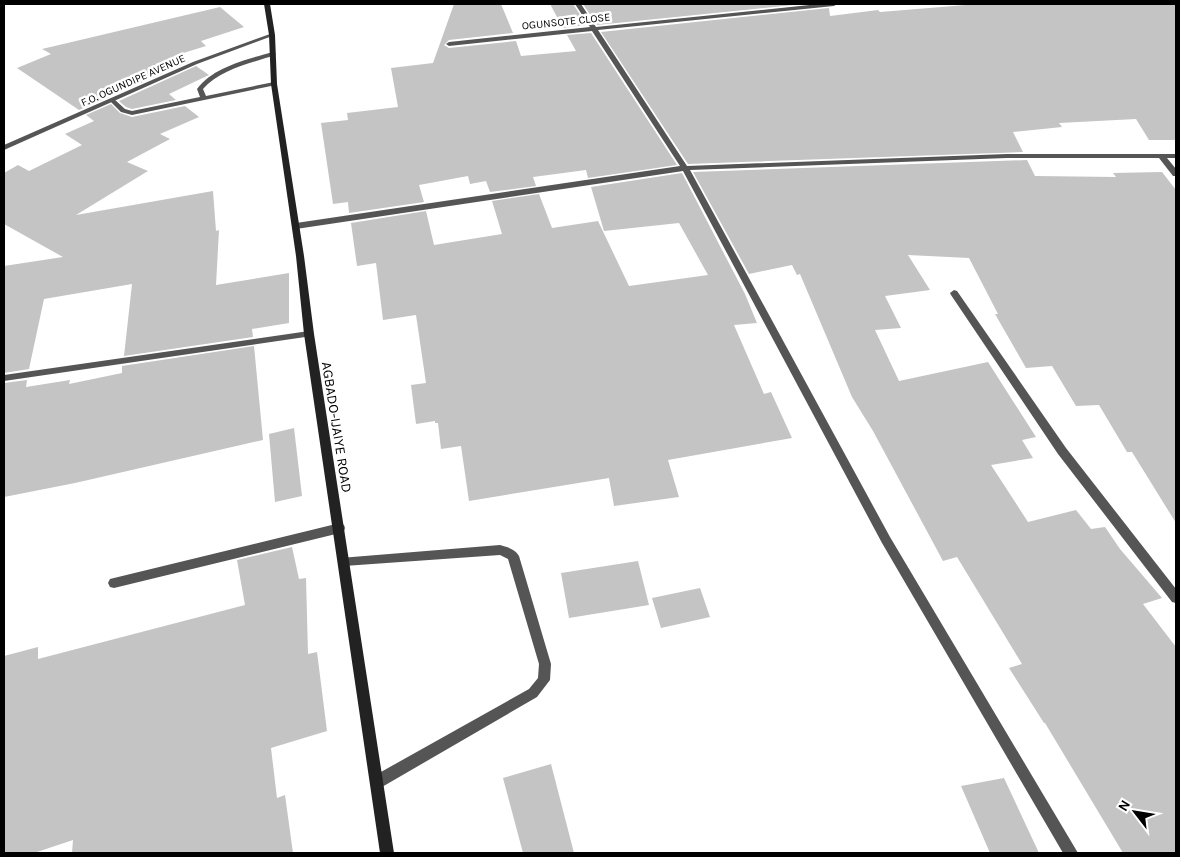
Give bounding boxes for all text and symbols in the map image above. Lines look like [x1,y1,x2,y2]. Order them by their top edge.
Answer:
street label: OGUNSOTE CLOSE [521,10,611,33]
street label: F.O. OGUNDIPE AVENUE [79,52,187,109]
street label: AGBADO-IJAIYE ROAD [318,360,355,494]
north arrow [1110,787,1160,837]
text: N [1114,797,1134,814]

